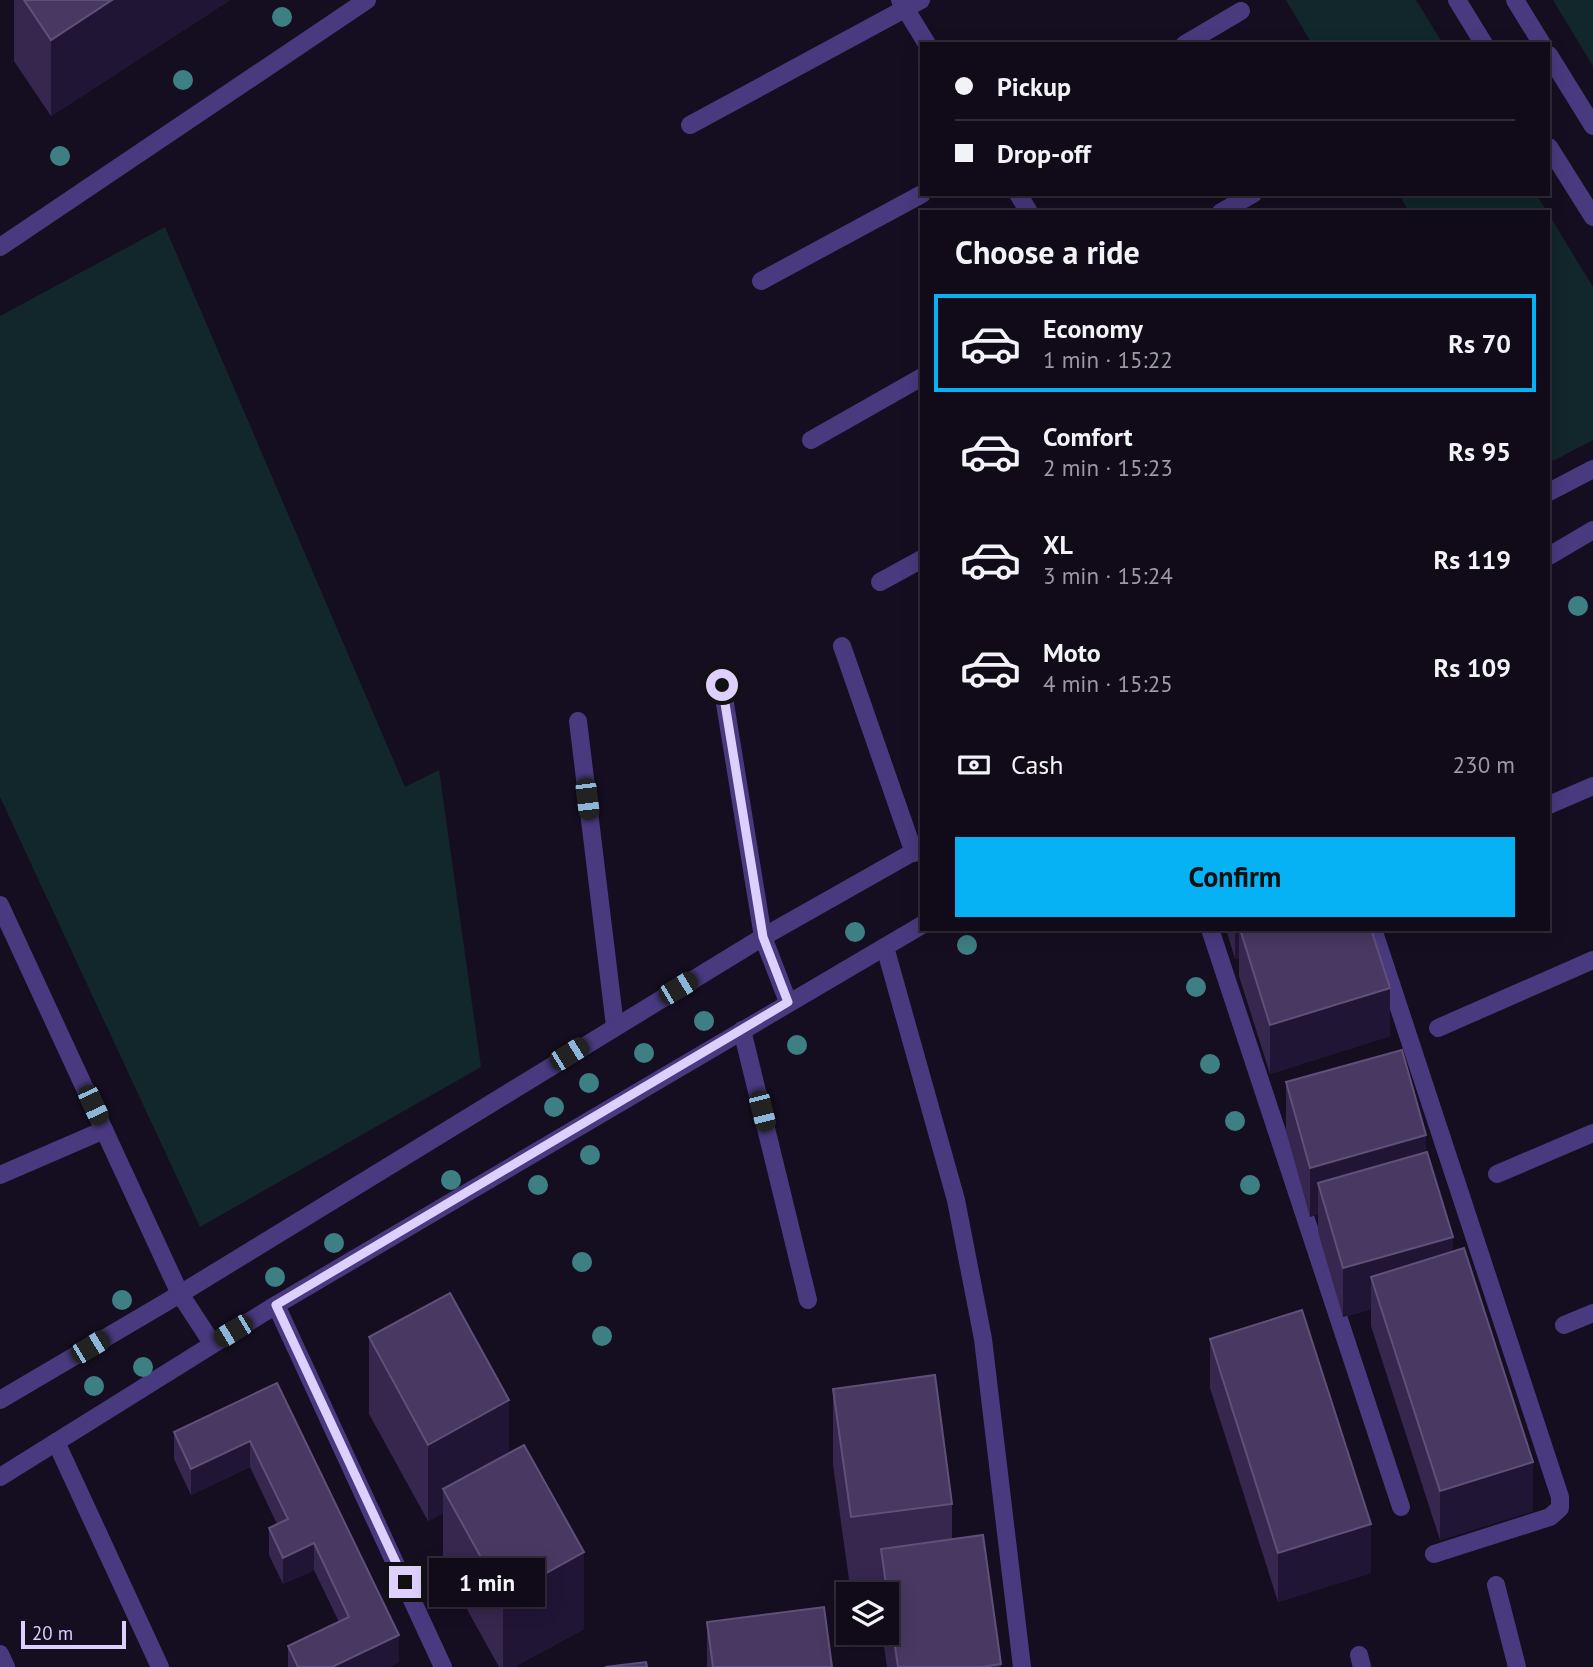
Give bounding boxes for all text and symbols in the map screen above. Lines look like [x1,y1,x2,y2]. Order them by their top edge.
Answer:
text: Pickup [997,70,1071,103]
text: Drop-off [997,137,1091,170]
text: Choose a ride [955,231,1140,273]
icon: car [959,312,1022,375]
text: Economy [1043,312,1143,345]
text: Rs 70 [1448,327,1511,360]
text: 1 min · 15:22 [1043,345,1173,374]
icon: car [959,420,1022,483]
text: Comfort [1043,420,1133,453]
text: Rs 95 [1448,435,1511,468]
text: 2 min · 15:23 [1043,453,1173,482]
icon: car [959,528,1022,591]
text: XL [1043,528,1073,561]
text: Rs 119 [1434,543,1511,576]
text: 3 min · 15:24 [1043,561,1173,590]
icon: car [959,636,1022,699]
text: Moto [1043,636,1101,669]
text: Rs 109 [1434,651,1511,684]
route start [706,669,738,701]
text: 4 min · 15:25 [1043,669,1173,698]
icon: cash [955,746,993,784]
text: Cash [1011,748,1063,781]
text: 230 m [1453,750,1515,779]
car [575,777,600,821]
button: Confirm [955,837,1515,917]
car [655,968,702,1008]
car [546,1034,593,1074]
car [75,1082,112,1128]
car [747,1088,778,1134]
car [210,1311,257,1351]
car [67,1327,114,1367]
callout: 1 min [430,1558,545,1606]
route end [389,1566,421,1598]
text: 1 min [459,1568,515,1597]
map controls [836,1582,899,1645]
button: layers [836,1582,899,1645]
scale bar [21,1618,126,1650]
text: 20 m [32,1621,73,1645]

